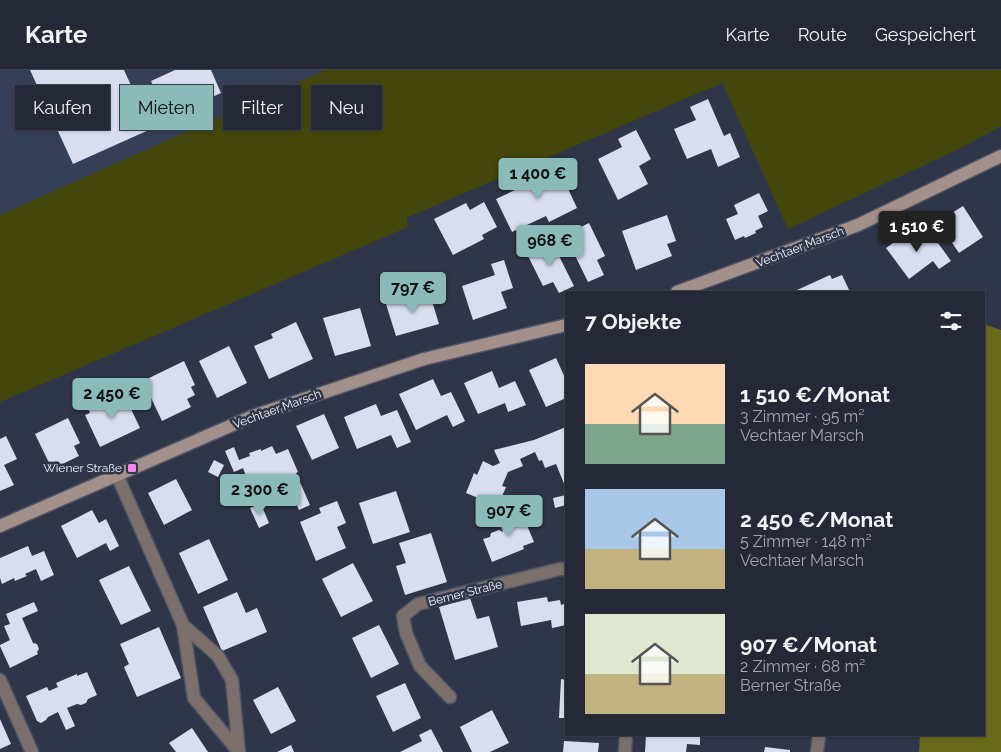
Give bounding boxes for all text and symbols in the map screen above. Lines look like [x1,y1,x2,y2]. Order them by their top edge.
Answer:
text: Karte [25,20,87,49]
text: Karte [726,24,770,45]
text: Route [798,24,847,45]
text: Gespeichert [875,24,976,45]
chip: Kaufen [15,85,110,130]
chip: Mieten [120,85,213,130]
chip: Filter [223,85,301,130]
chip: Neu [311,85,382,130]
pin: 1 400 € [492,158,584,200]
text: 1 400 € [509,164,567,183]
pin: 1 510 € [871,210,963,253]
text: 1 510 € [890,217,944,236]
pin: 968 € [515,224,585,267]
street label: Vechtaer Marsch [754,224,846,270]
text: 968 € [527,231,573,250]
pin: 797 € [378,272,448,314]
text: 797 € [391,278,435,297]
icon: filters [937,307,965,335]
text: 7 Objekte [585,309,681,334]
pin: 2 450 € [66,378,158,420]
text: 1 510 €/Monat [740,382,890,407]
text: 2 450 € [83,384,141,403]
icon: home [625,384,685,444]
street label: Vechtaer Marsch [231,386,323,432]
text: 3 Zimmer · 95 m² [740,407,865,426]
text: Vechtaer Marsch [740,426,864,445]
place label: Wiener Straße [43,461,122,475]
marker: Wiener Straße [126,462,138,474]
pin: 2 300 € [214,474,306,516]
text: 2 300 € [231,480,289,499]
pin: 907 € [474,494,544,537]
text: 907 € [487,501,531,520]
text: 2 450 €/Monat [740,507,893,532]
icon: home [625,509,685,569]
text: 5 Zimmer · 148 m² [740,532,872,551]
text: Vechtaer Marsch [740,551,864,570]
street label: Berner Straße [426,577,504,609]
text: 907 €/Monat [740,632,877,657]
icon: home [625,634,685,694]
text: 2 Zimmer · 68 m² [740,657,865,676]
text: Berner Straße [740,676,841,695]

